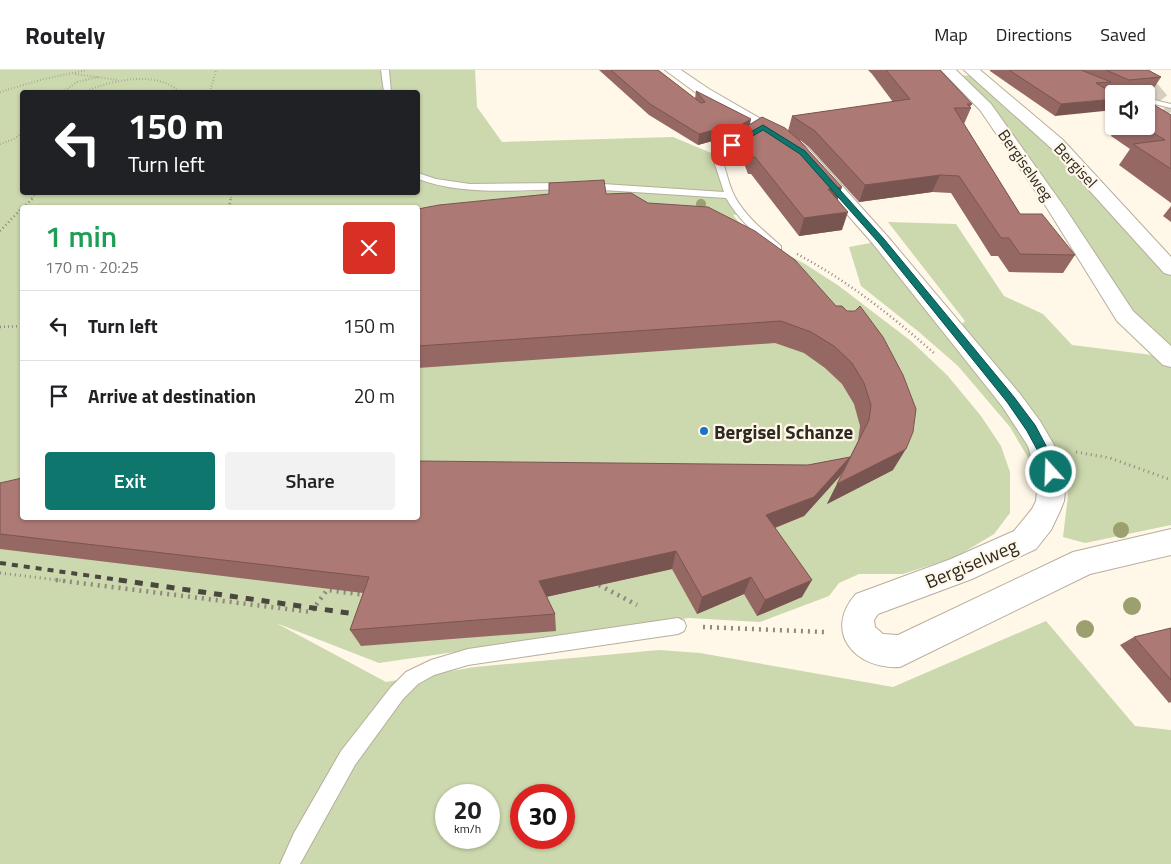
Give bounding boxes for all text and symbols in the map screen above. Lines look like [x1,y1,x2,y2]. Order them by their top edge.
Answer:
text: Routely [25,17,105,53]
text: Map [934,21,968,48]
text: Directions [996,21,1072,48]
text: Saved [1100,21,1146,48]
map controls [1105,85,1155,135]
button: sound [1105,85,1155,135]
text: 150 m [128,99,224,153]
icon: left [45,110,110,175]
pin [711,124,753,166]
street label: Bergiselweg [992,124,1060,206]
icon: arrive [718,131,746,159]
street label: Bergisel [1049,137,1103,193]
text: Turn left [128,147,205,181]
text: 1 min [45,213,117,259]
button: close [343,222,395,274]
text: 170 m · 20:25 [45,255,139,279]
text: Turn left [88,311,158,340]
text: 150 m [343,311,395,340]
icon: left [45,312,73,340]
text: Arrive at destination [88,381,256,410]
text: 20 m [354,381,395,410]
icon: arrive [45,382,73,410]
place label: Bergisel Schanze [714,417,854,446]
marker: Bergisel Schanze [698,425,710,437]
position arrow [1024,445,1076,497]
button: Exit [45,452,215,510]
button: Share [225,452,395,510]
street label: Bergiselweg [920,530,1022,596]
speed limit sign: 30 [510,784,575,849]
text: 20 [453,791,482,829]
text: km/h [454,819,481,838]

